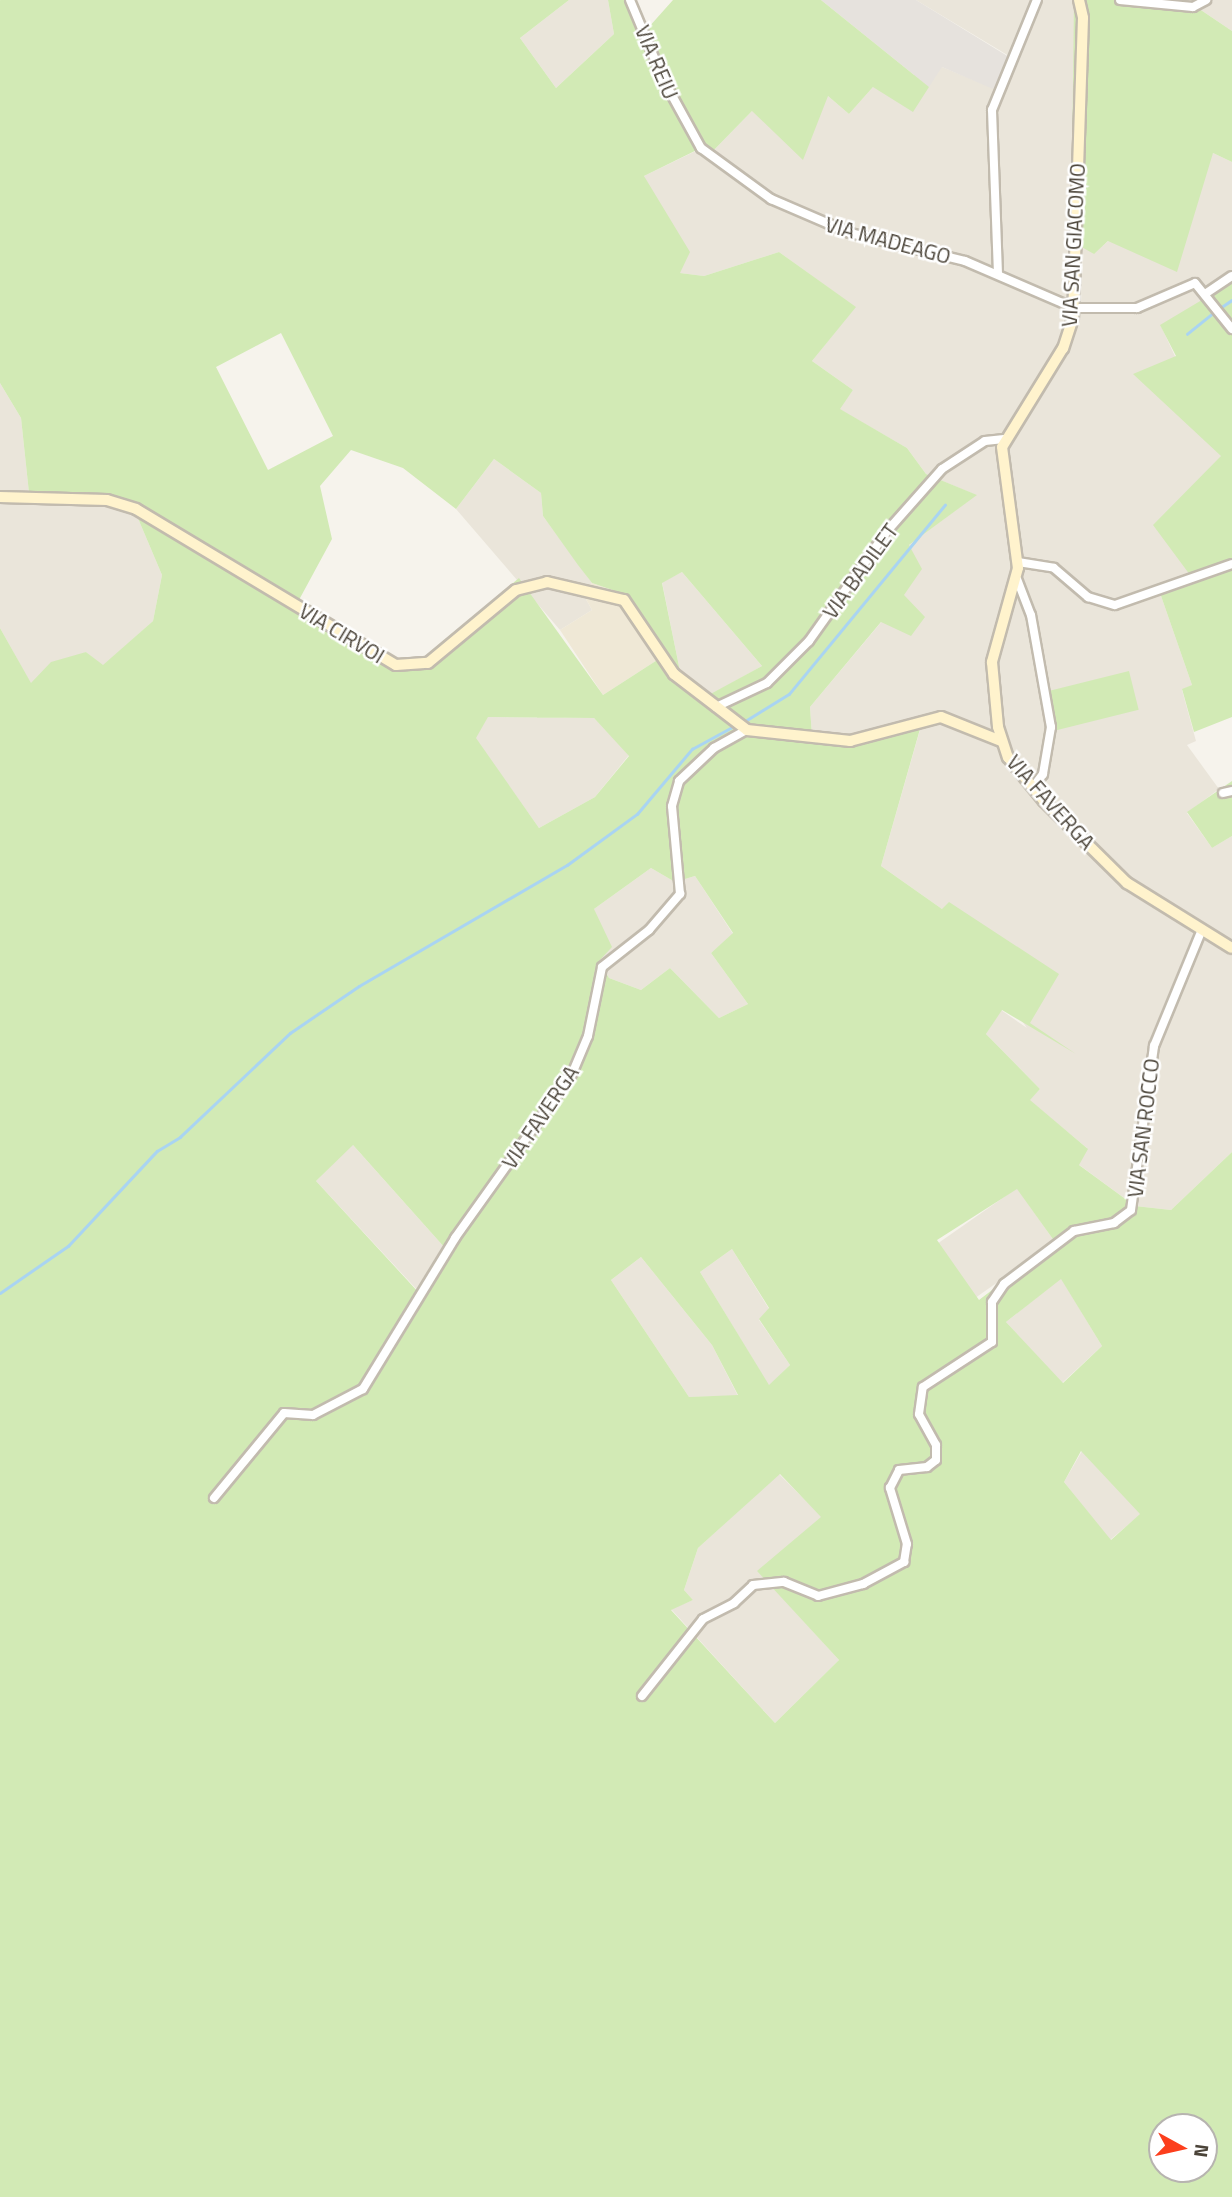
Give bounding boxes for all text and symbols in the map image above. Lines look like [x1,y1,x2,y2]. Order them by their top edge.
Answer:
street label: VIA REIU [630,21,684,103]
street label: VIA SAN GIACOMO [1056,162,1090,328]
street label: VIA MADEAGO [822,211,954,269]
street label: VIA BADILET [817,519,903,623]
street label: VIA CIRVOI [295,598,389,668]
street label: VIA FAVERGA [1002,749,1100,855]
street label: VIA SAN ROCCO [1122,1057,1164,1199]
street label: VIA FAVERGA [496,1061,584,1173]
north arrow [1148,2113,1218,2183]
text: N [1187,2142,1218,2159]

